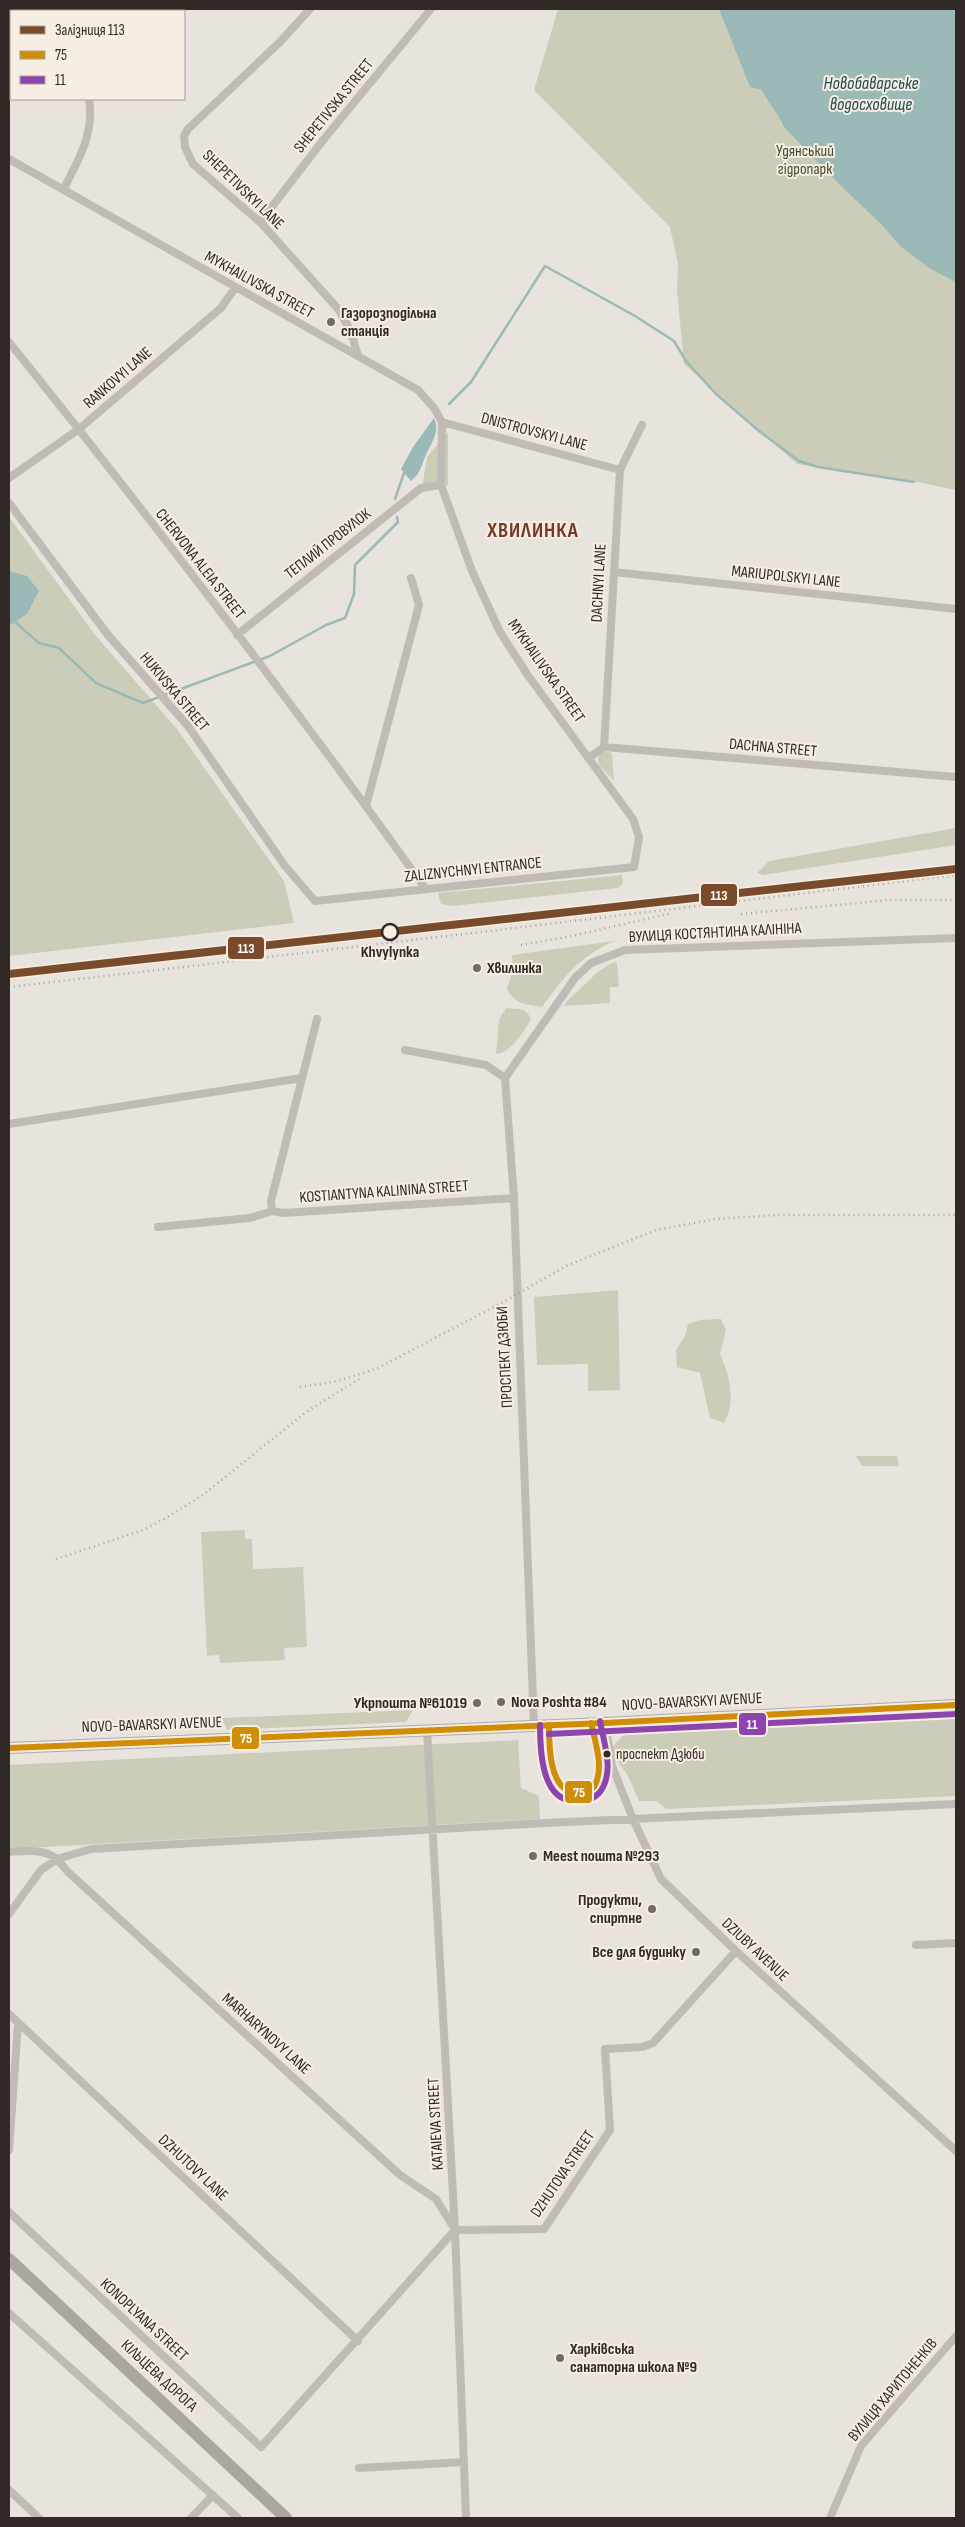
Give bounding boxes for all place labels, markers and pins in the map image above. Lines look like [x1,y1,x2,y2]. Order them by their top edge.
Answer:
place label: Газорозподільна станція [341,304,437,341]
marker: Газорозподільна станція [325,316,337,328]
marker: Khvylynka [381,923,399,941]
place label: Khvylynka [361,943,419,962]
place label: Хвилинка [486,959,542,978]
marker: Хвилинка [471,962,483,974]
place label: Nova Poshta #84 [511,1693,607,1712]
place label: Укрпошта №61019 [354,1694,467,1713]
marker: Nova Poshta #84 [495,1696,507,1708]
marker: Укрпошта №61019 [471,1697,483,1709]
place label: проспект Дзюби [616,1745,705,1764]
marker: проспект Дзюби [602,1749,612,1759]
place label: Meest пошта №293 [543,1847,659,1866]
marker: Meest пошта №293 [527,1850,539,1862]
place label: Продукти, спиртне [578,1891,642,1928]
marker: Продукти, спиртне [646,1903,658,1915]
place label: Все для будинку [592,1943,686,1962]
marker: Все для будинку [690,1946,702,1958]
place label: Харківська санаторна школа №9 [569,2340,697,2377]
marker: Харківська санаторна школа №9 [554,2352,566,2364]

